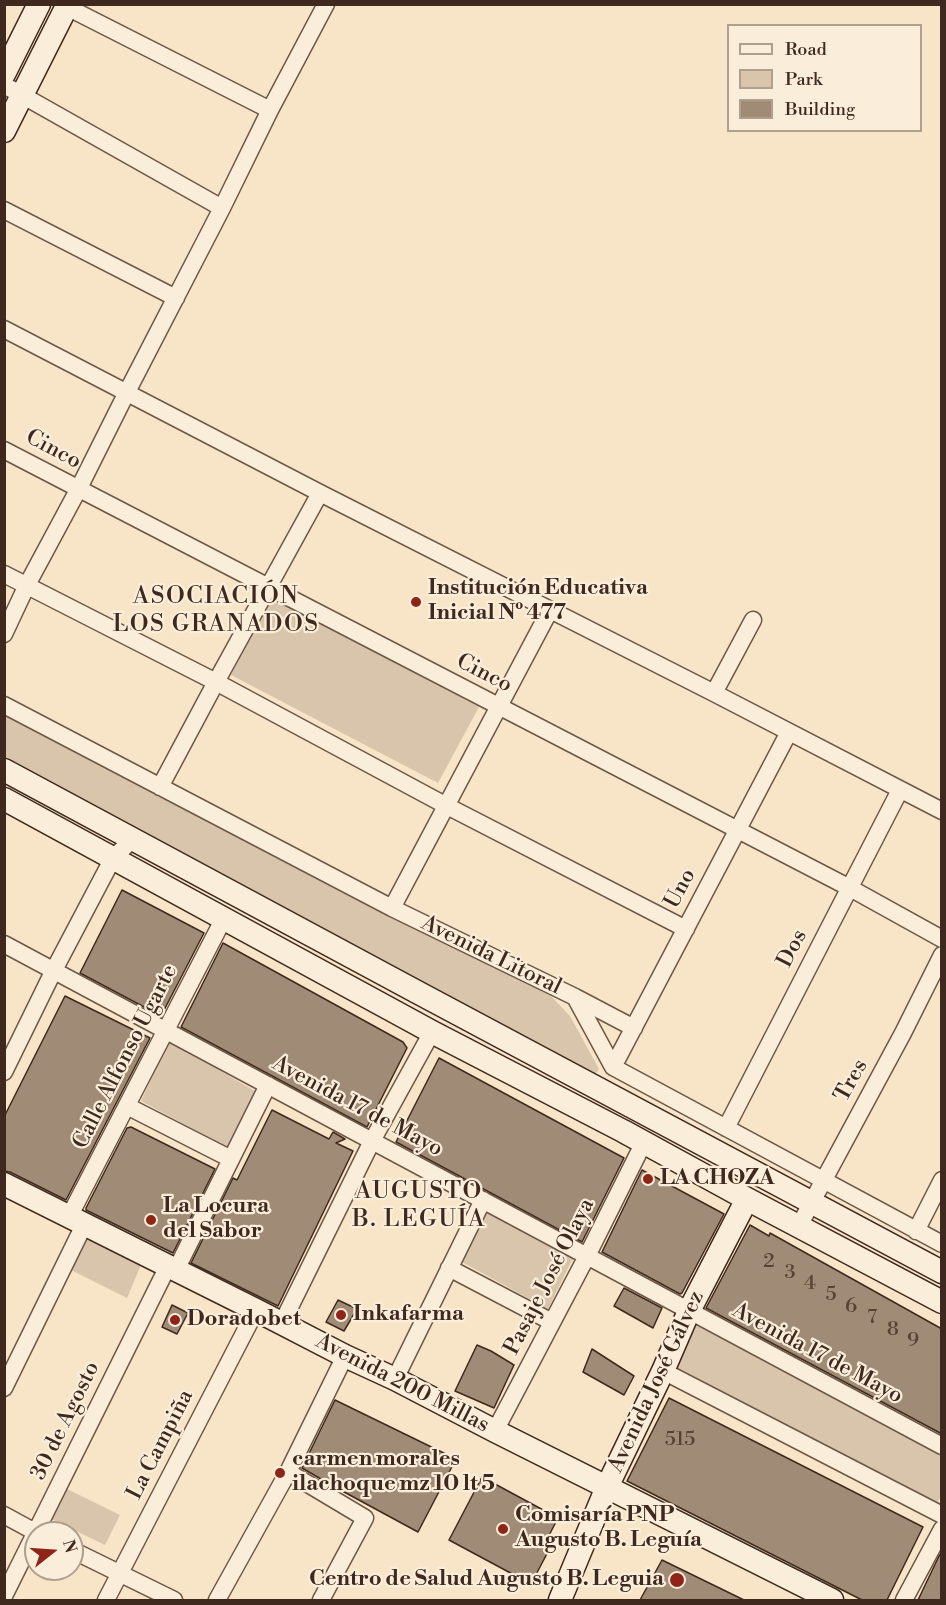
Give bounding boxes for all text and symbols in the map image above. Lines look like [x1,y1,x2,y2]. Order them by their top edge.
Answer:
legend [727,24,922,132]
text: Road [785,38,827,61]
text: Park [785,68,822,91]
text: Building [785,98,855,121]
street label: Cinco [21,425,85,475]
place label: Institución Educativa Inicial Nº 477 [428,576,648,628]
district label: ASOCIACIÓN LOS GRANADOS [113,583,319,639]
marker: Institución Educativa Inicial Nº 477 [409,595,423,609]
street label: Cinco [452,649,516,699]
street label: Uno [660,865,702,913]
street label: Avenida Litoral [417,911,565,1001]
street label: Dos [772,926,814,972]
street label: Calle Alfonso Ugarte [68,960,184,1154]
street label: Avenida 17 de Mayo [267,1051,447,1163]
street label: Tres [830,1055,874,1107]
place label: LA CHOZA [660,1166,774,1192]
marker: LA CHOZA [641,1172,655,1186]
district label: AUGUSTO B. LEGUÍA [352,1178,486,1234]
place label: La Locura del Sabor [163,1194,269,1246]
street label: Pasaje José Olaya [499,1194,601,1360]
marker: La Locura del Sabor [144,1213,158,1227]
house number: 2 [763,1250,775,1274]
house number: 3 [784,1261,796,1285]
house number: 4 [804,1272,816,1296]
house number: 5 [825,1283,837,1307]
street label: Avenida José Gálvez [603,1287,711,1477]
house number: 6 [845,1295,857,1319]
street label: Avenida 17 de Mayo [727,1298,907,1410]
place label: Inkafarma [353,1302,464,1328]
house number: 7 [867,1306,877,1330]
place label: Doradobet [187,1307,301,1333]
marker: Inkafarma [334,1308,348,1322]
marker: Doradobet [168,1313,182,1327]
house number: 8 [887,1318,899,1342]
street label: Avenida 200 Millas [311,1329,493,1439]
house number: 9 [907,1329,919,1353]
street label: 30 de Agosto [26,1357,106,1485]
street label: La Campiña [122,1386,200,1504]
house number: 515 [665,1428,695,1452]
place label: carmen morales ilachoque mz 10 lt 5 [292,1447,495,1498]
marker: carmen morales ilachoque mz 10 lt 5 [273,1466,287,1480]
place label: Comisaría PNP Augusto B. Leguía [515,1503,702,1554]
north arrow [24,1521,84,1581]
marker: Comisaría PNP Augusto B. Leguía [496,1522,510,1536]
text: N [58,1537,81,1555]
place label: Centro de Salud Augusto B. Leguia [309,1567,664,1593]
marker: Centro de Salud Augusto B. Leguia [668,1571,686,1589]

